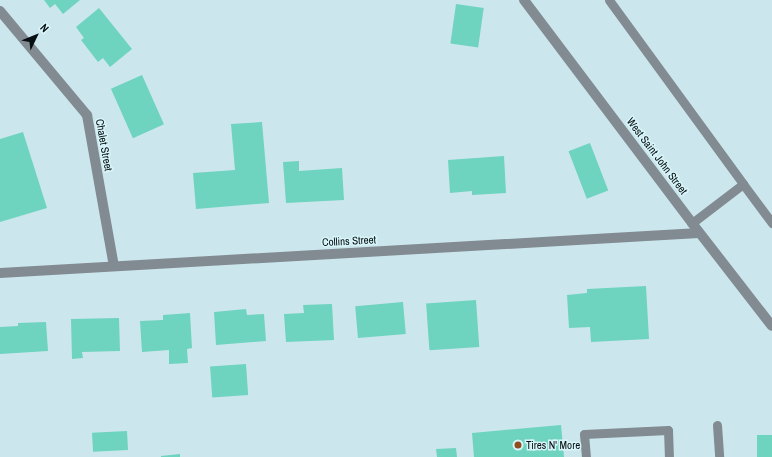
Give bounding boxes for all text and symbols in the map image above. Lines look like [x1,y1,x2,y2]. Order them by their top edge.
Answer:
north arrow [16,16,56,56]
text: N [37,21,52,35]
street label: West Saint John Street [624,115,690,197]
street label: Chalet Street [93,118,115,172]
street label: Collins Street [322,233,376,249]
place label: Tires N' More [526,438,580,452]
marker: Tires N' More [513,440,523,450]

